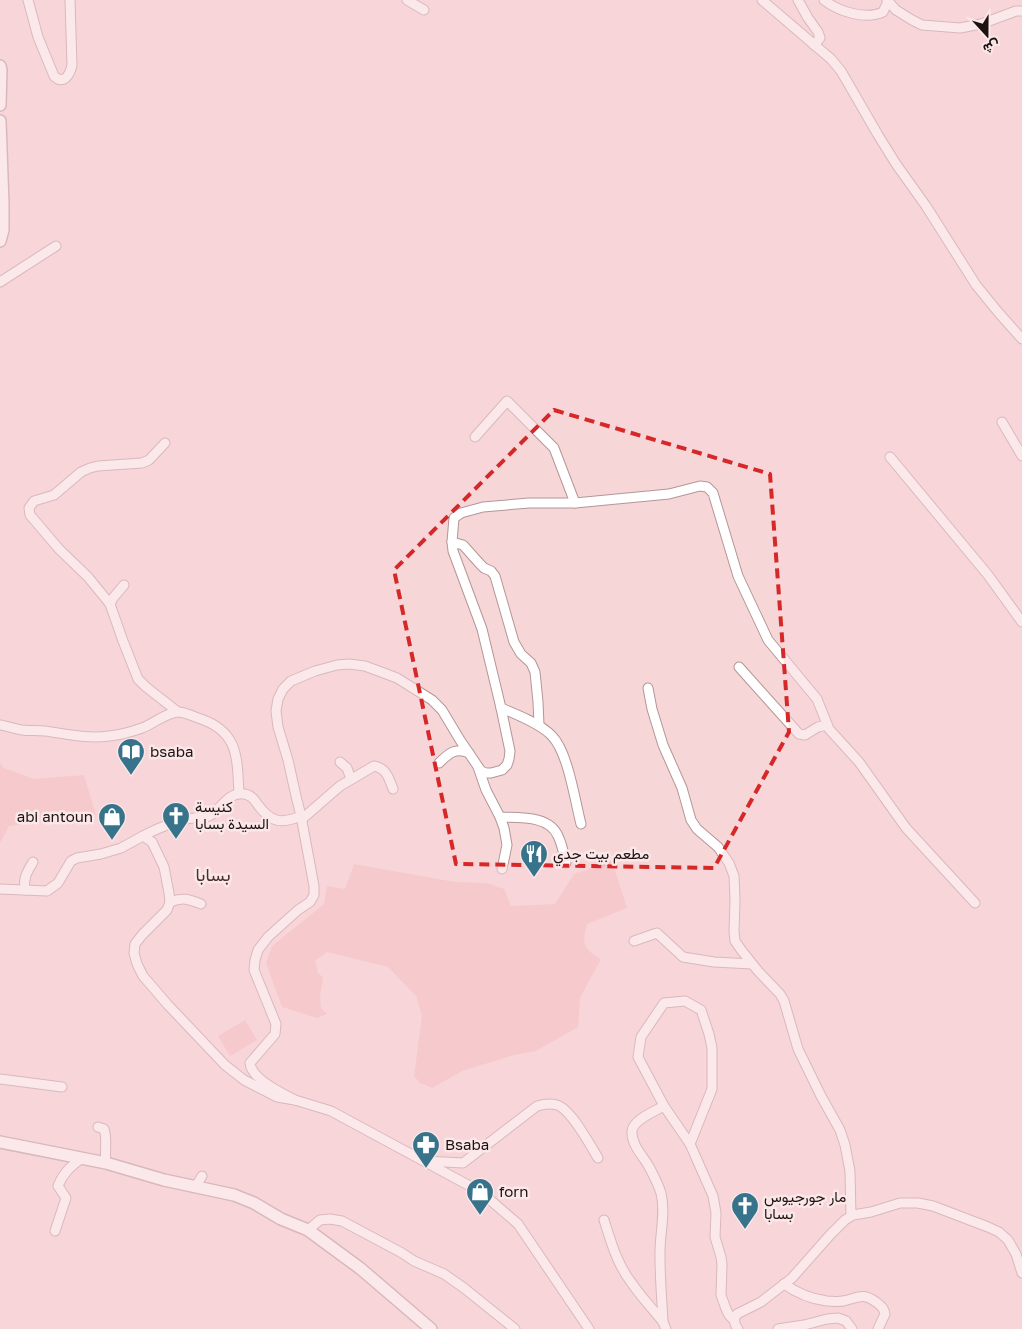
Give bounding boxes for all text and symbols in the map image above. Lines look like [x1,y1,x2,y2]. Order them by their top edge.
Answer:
north arrow [962,10,1012,60]
text: ش [980,36,1003,59]
library icon: bsaba [116,737,146,776]
place label: bsaba [150,742,193,760]
place label: كنيسة السيدة بسابا [195,797,269,833]
church icon: كنيسة السيدة بسابا [161,801,191,840]
shop icon: abi antoun [97,802,127,841]
place label: abi antoun [17,807,93,825]
restaurant icon: مطعم بيت جدي [519,839,549,878]
place label: مطعم بيت جدي [553,844,649,867]
district label: بسابا [195,863,231,885]
pharmacy icon: Bsaba [411,1130,441,1169]
place label: Bsaba [445,1135,489,1153]
shop icon: forn [465,1177,495,1216]
place label: forn [499,1182,528,1200]
place label: مار جورجيوس بسابا [764,1187,846,1223]
church icon: مار جورجيوس بسابا [730,1191,760,1230]

